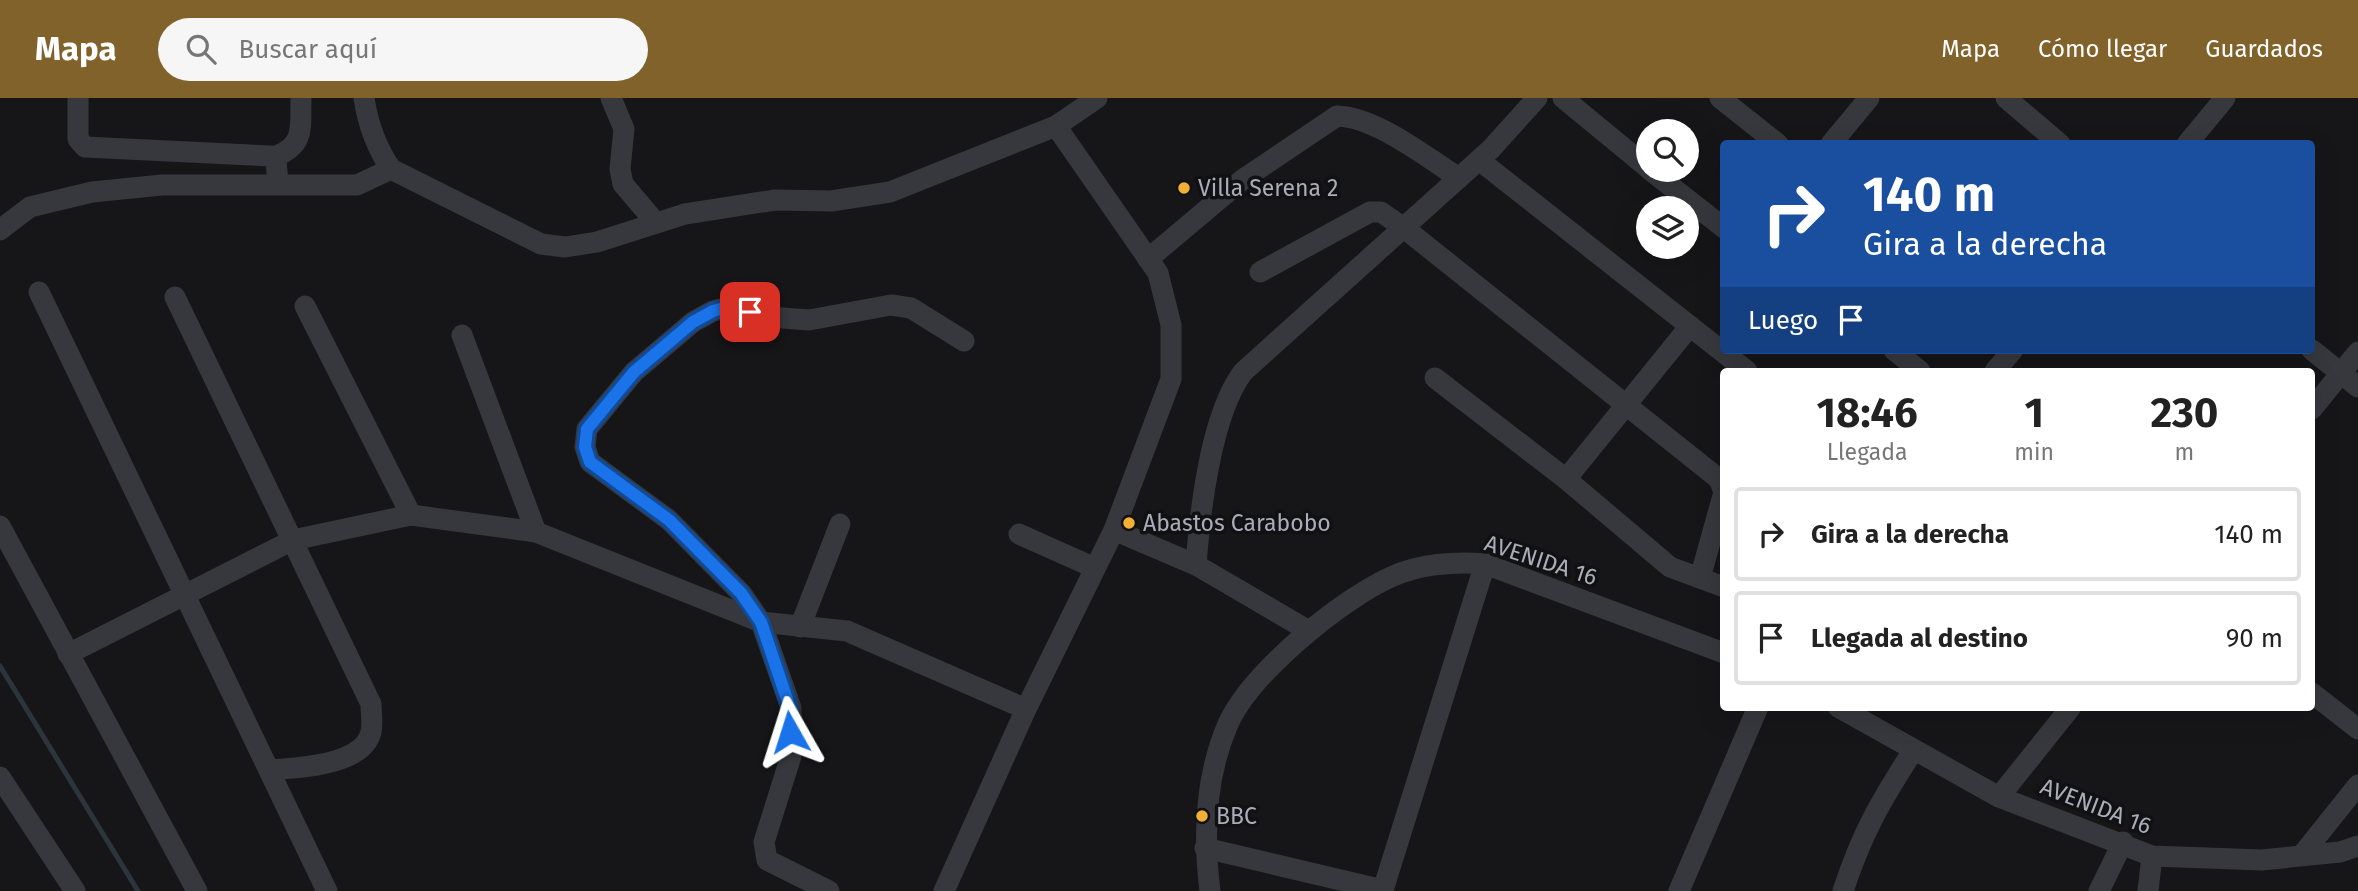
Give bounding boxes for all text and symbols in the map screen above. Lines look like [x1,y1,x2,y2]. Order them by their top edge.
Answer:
search box [158,18,648,81]
text: Mapa [35,29,116,69]
icon: search [182,30,220,68]
text: Buscar aquí [238,34,377,65]
text: Mapa [1941,35,2000,63]
text: Cómo llegar [2038,35,2167,63]
text: Guardados [2205,35,2323,63]
map controls [1636,119,1699,259]
button: search [1636,119,1699,182]
text: 140 m [1863,165,1995,224]
icon: right [1748,168,1839,259]
place label: Villa Serena 2 [1198,174,1339,202]
marker: Villa Serena 2 [1176,180,1192,196]
button: layers [1636,196,1699,259]
text: Gira a la derecha [1863,225,2107,263]
pin [720,282,780,342]
icon: arrive [731,293,769,331]
icon: arrive [1832,301,1870,339]
text: Luego [1748,305,1818,336]
text: 18:46 [1817,388,1918,438]
text: 1 [2024,388,2044,438]
text: 230 [2151,388,2218,438]
text: Llegada [1827,438,1907,466]
text: min [2014,438,2054,466]
text: m [2175,438,2194,466]
place label: Abastos Carabobo [1143,509,1331,537]
marker: Abastos Carabobo [1121,515,1137,531]
icon: right [1752,515,1790,553]
text: Gira a la derecha [1811,519,2009,550]
text: 140 m [2214,519,2283,550]
street label: AVENIDA 16 [1481,529,1601,591]
icon: arrive [1752,619,1790,657]
text: Llegada al destino [1811,623,2028,654]
text: 90 m [2226,623,2283,654]
position arrow [753,695,827,769]
street label: AVENIDA 16 [2037,772,2155,840]
place label: BBC [1216,802,1257,830]
marker: BBC [1194,808,1210,824]

